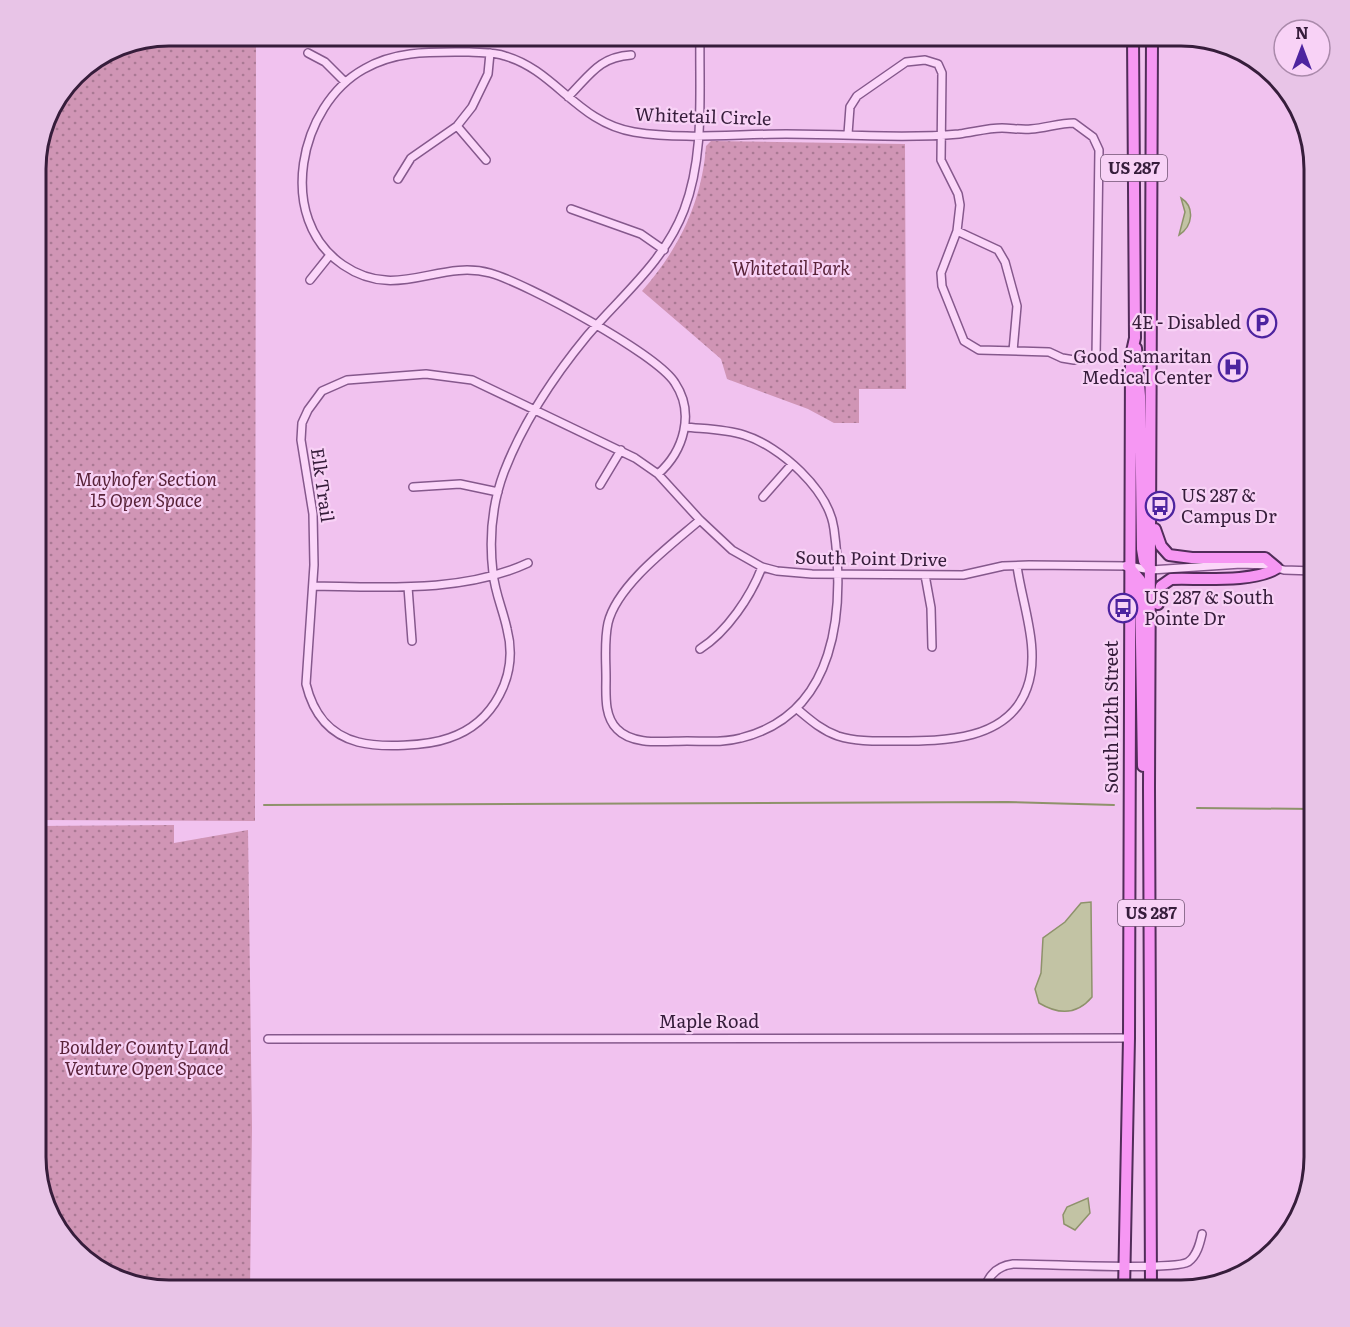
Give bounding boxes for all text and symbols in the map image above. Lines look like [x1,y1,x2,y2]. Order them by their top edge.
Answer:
north arrow [1272,18,1332,78]
text: N [1295,20,1309,44]
street label: Whitetail Circle [634,100,772,131]
road number: US 287 [1101,155,1167,181]
park label: Whitetail Park [732,254,850,281]
parking icon: 4E - Disabled [1246,307,1278,339]
place label: 4E - Disabled [1132,308,1241,335]
place label: Good Samaritan Medical Center [1073,342,1212,390]
hospital icon: Good Samaritan Medical Center [1217,351,1249,383]
street label: Elk Trail [305,446,342,524]
park label: Mayhofer Section 15 Open Space [75,465,217,513]
place label: US 287 & Campus Dr [1181,481,1277,529]
bus stop icon: US 287 & Campus Dr [1144,490,1176,522]
street label: South Point Drive [795,543,947,572]
place label: US 287 & South Pointe Dr [1144,583,1274,631]
bus stop icon: US 287 & South Pointe Dr [1107,592,1139,624]
street label: South 112th Street [1097,640,1124,793]
road number: US 287 [1118,900,1184,926]
street label: Maple Road [659,1007,759,1034]
park label: Boulder County Land Venture Open Space [59,1033,230,1081]

